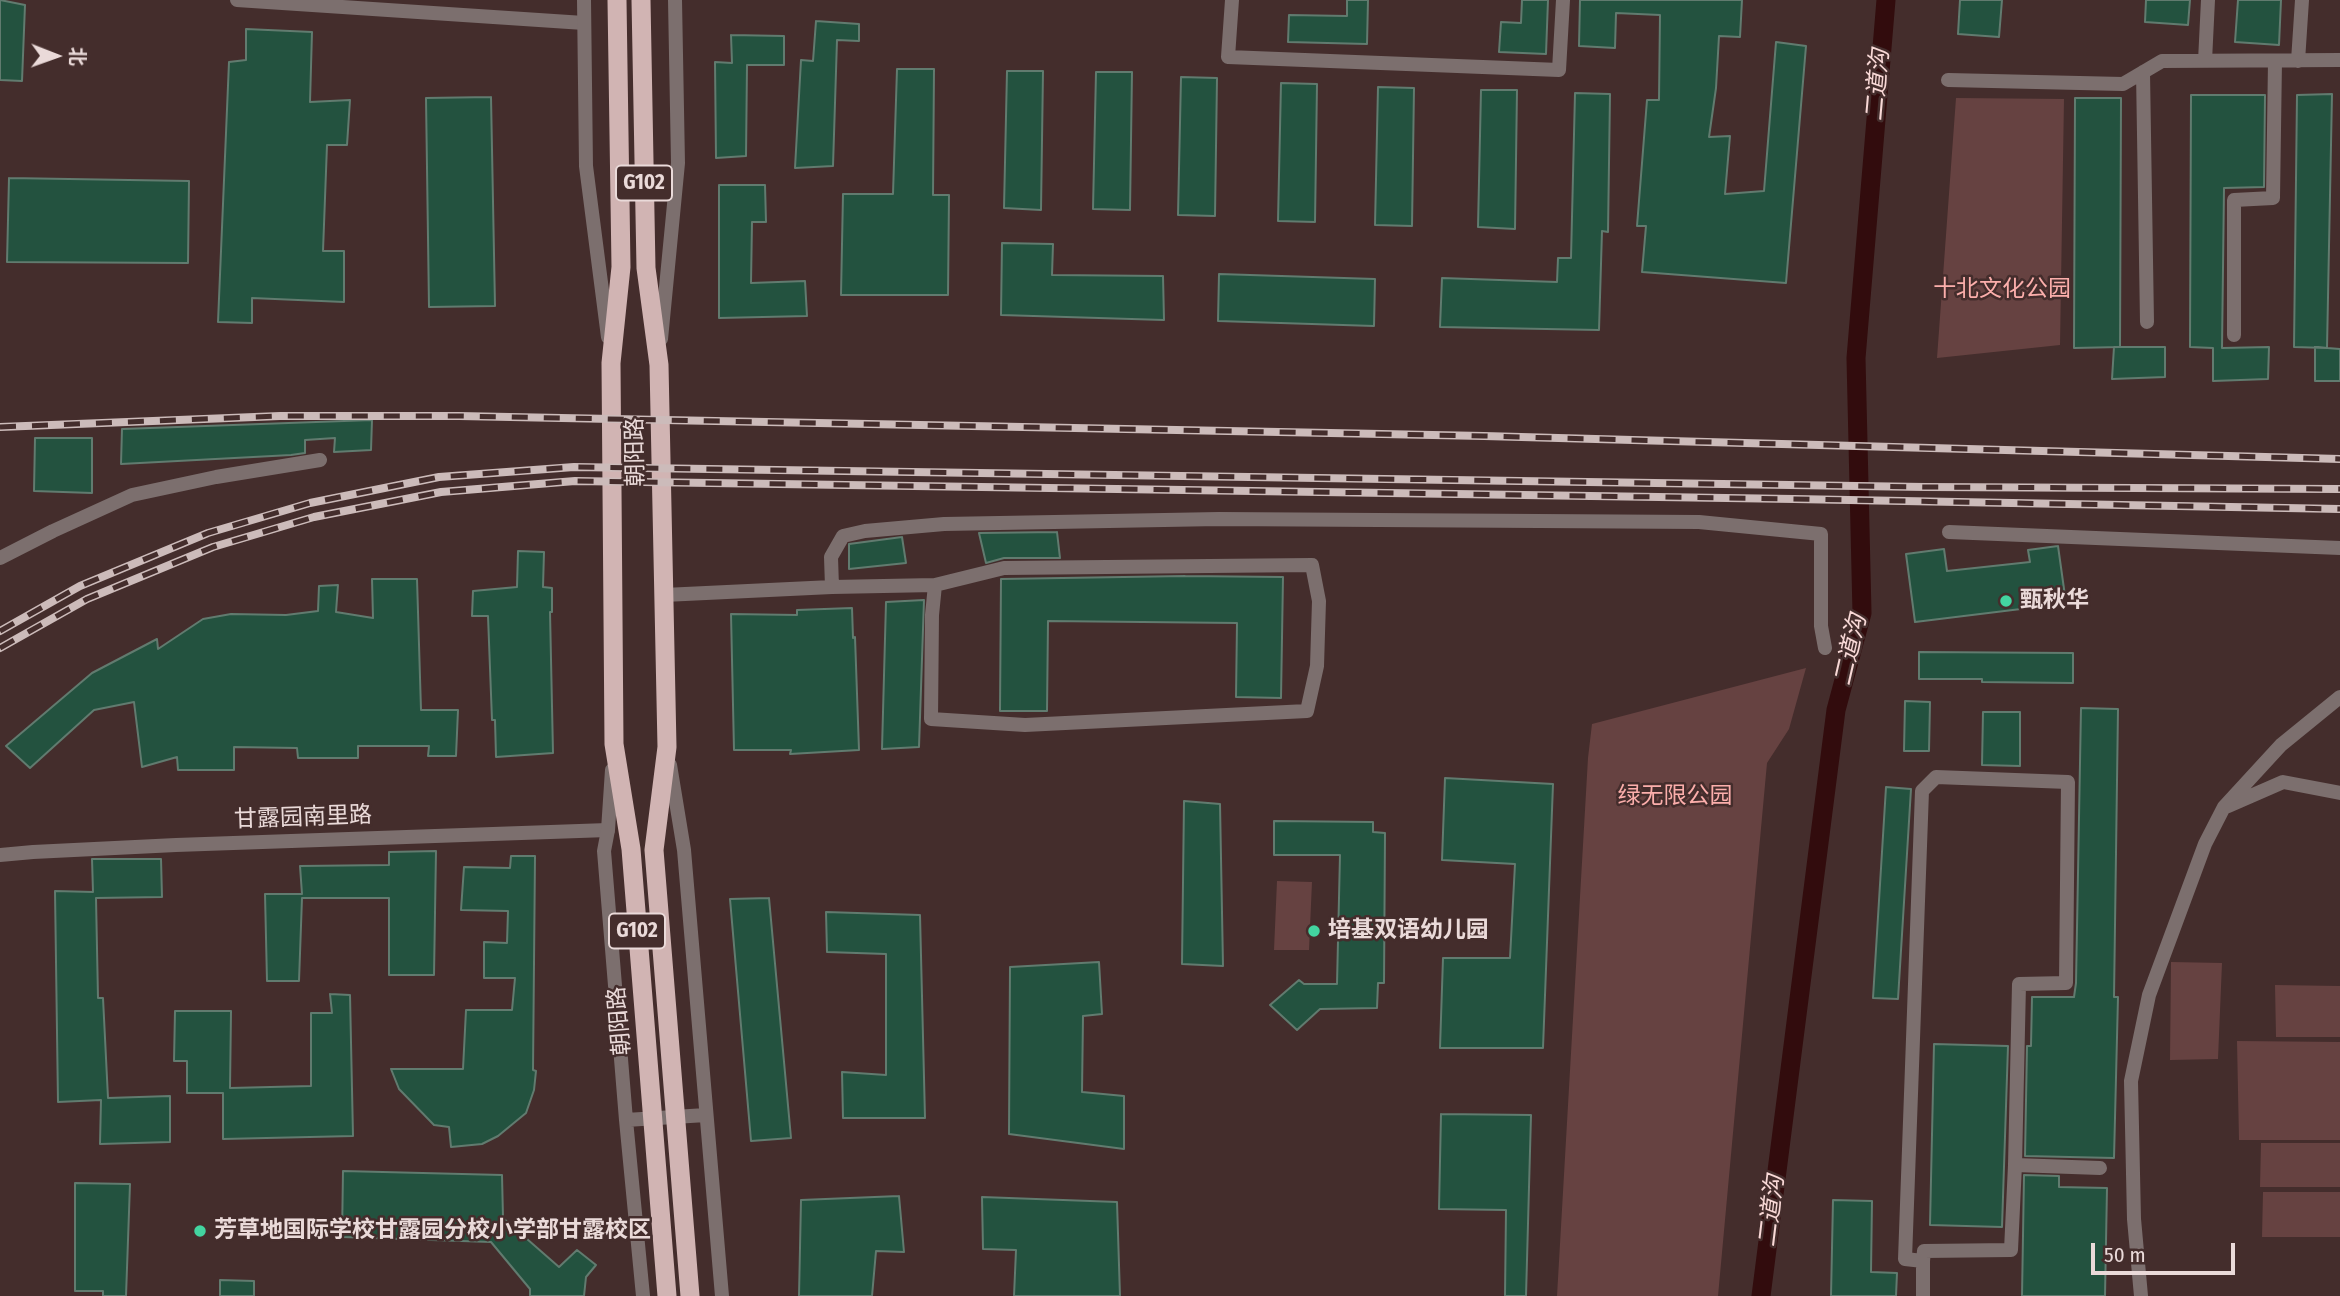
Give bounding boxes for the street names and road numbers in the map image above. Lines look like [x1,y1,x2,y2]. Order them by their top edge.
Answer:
road number: G102 [616,166,672,200]
street label: 朝阳路 [622,417,650,487]
street label: 甘露园南里路 [234,802,372,834]
road number: G102 [609,914,665,948]
street label: 朝阳路 [603,985,637,1057]

